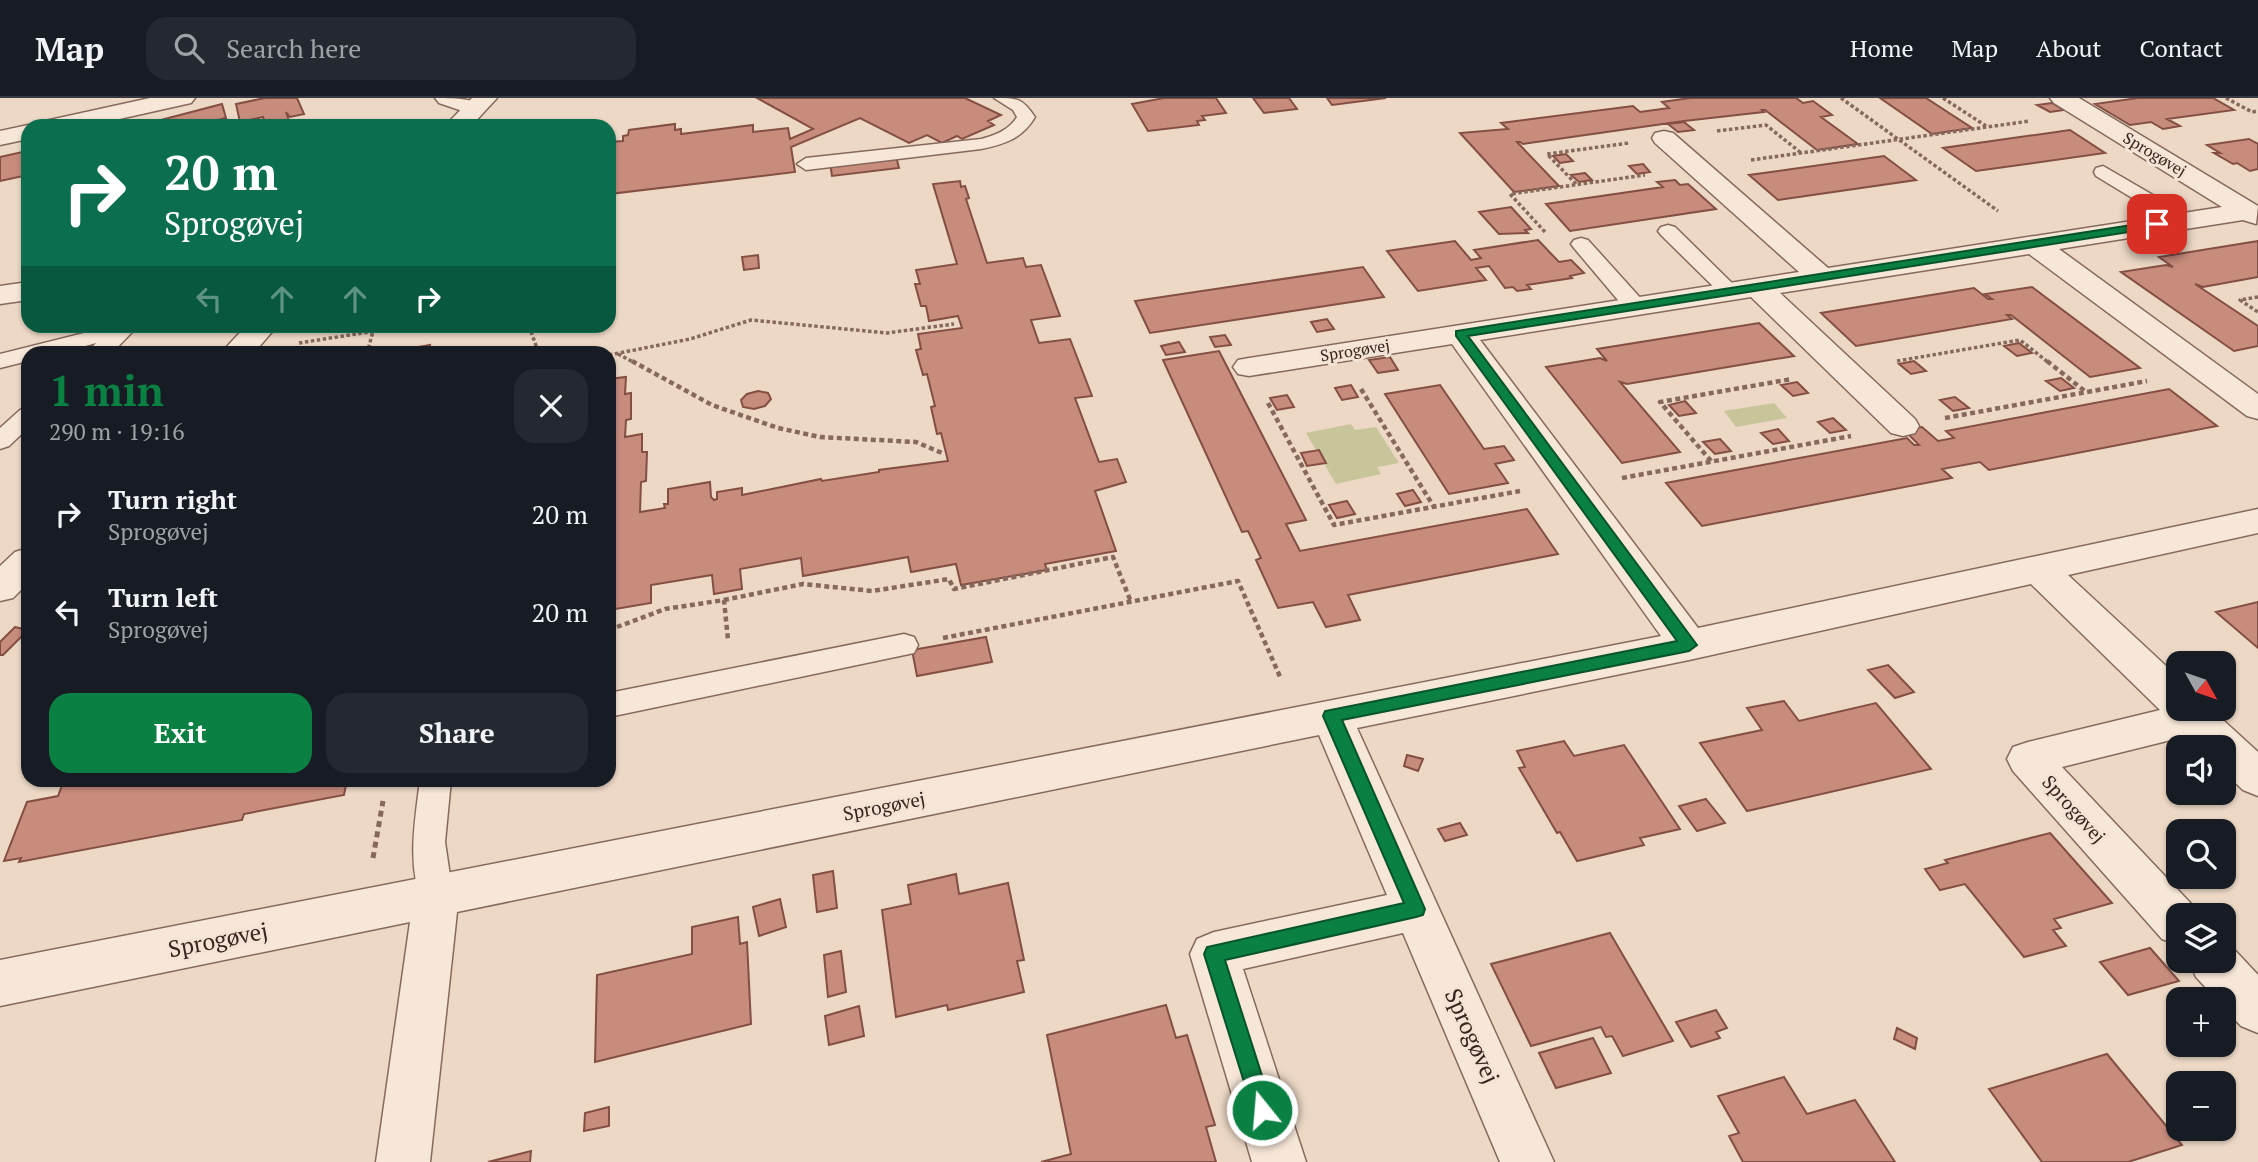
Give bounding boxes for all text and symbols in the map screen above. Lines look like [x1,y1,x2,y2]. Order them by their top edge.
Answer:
search box [146,17,636,80]
text: Map [35,27,104,70]
icon: search [170,29,208,67]
text: Search here [226,31,361,65]
text: Home [1850,32,1914,64]
text: Map [1952,32,1998,64]
text: About [2036,32,2102,64]
text: Contact [2140,32,2223,64]
street label: Sprogøvej [2119,127,2191,181]
text: 20 m [164,139,278,204]
icon: right [49,147,140,238]
pin [2127,194,2187,254]
text: Sprogøvej [164,202,304,244]
icon: arrive [2138,205,2176,243]
icon: left [190,280,228,318]
icon: ahead [263,280,301,318]
icon: ahead [336,280,374,318]
icon: right [409,280,447,318]
street label: Sprogøvej [1319,334,1391,366]
text: 1 min [49,362,164,418]
button: close [514,369,588,443]
text: 290 m · 19:16 [49,416,184,447]
text: Turn right [108,482,237,516]
icon: right [49,495,87,533]
text: 20 m [532,497,588,531]
text: Sprogøvej [108,516,209,547]
text: Turn left [108,580,218,614]
icon: left [49,593,87,631]
text: 20 m [532,595,588,629]
text: Sprogøvej [108,614,209,645]
north arrow [2166,651,2236,721]
map controls [2166,651,2236,1141]
button: Exit [49,693,312,773]
button: Share [326,693,588,773]
button: sound [2166,735,2236,805]
street label: Sprogøvej [2037,769,2112,848]
street label: Sprogøvej [841,785,927,826]
button: search [2166,819,2236,889]
button: layers [2166,903,2236,973]
street label: Sprogøvej [165,915,270,964]
street label: Sprogøvej [1438,983,1507,1088]
button: + [2166,987,2236,1057]
button: − [2166,1071,2236,1141]
position arrow [1225,1073,1299,1147]

